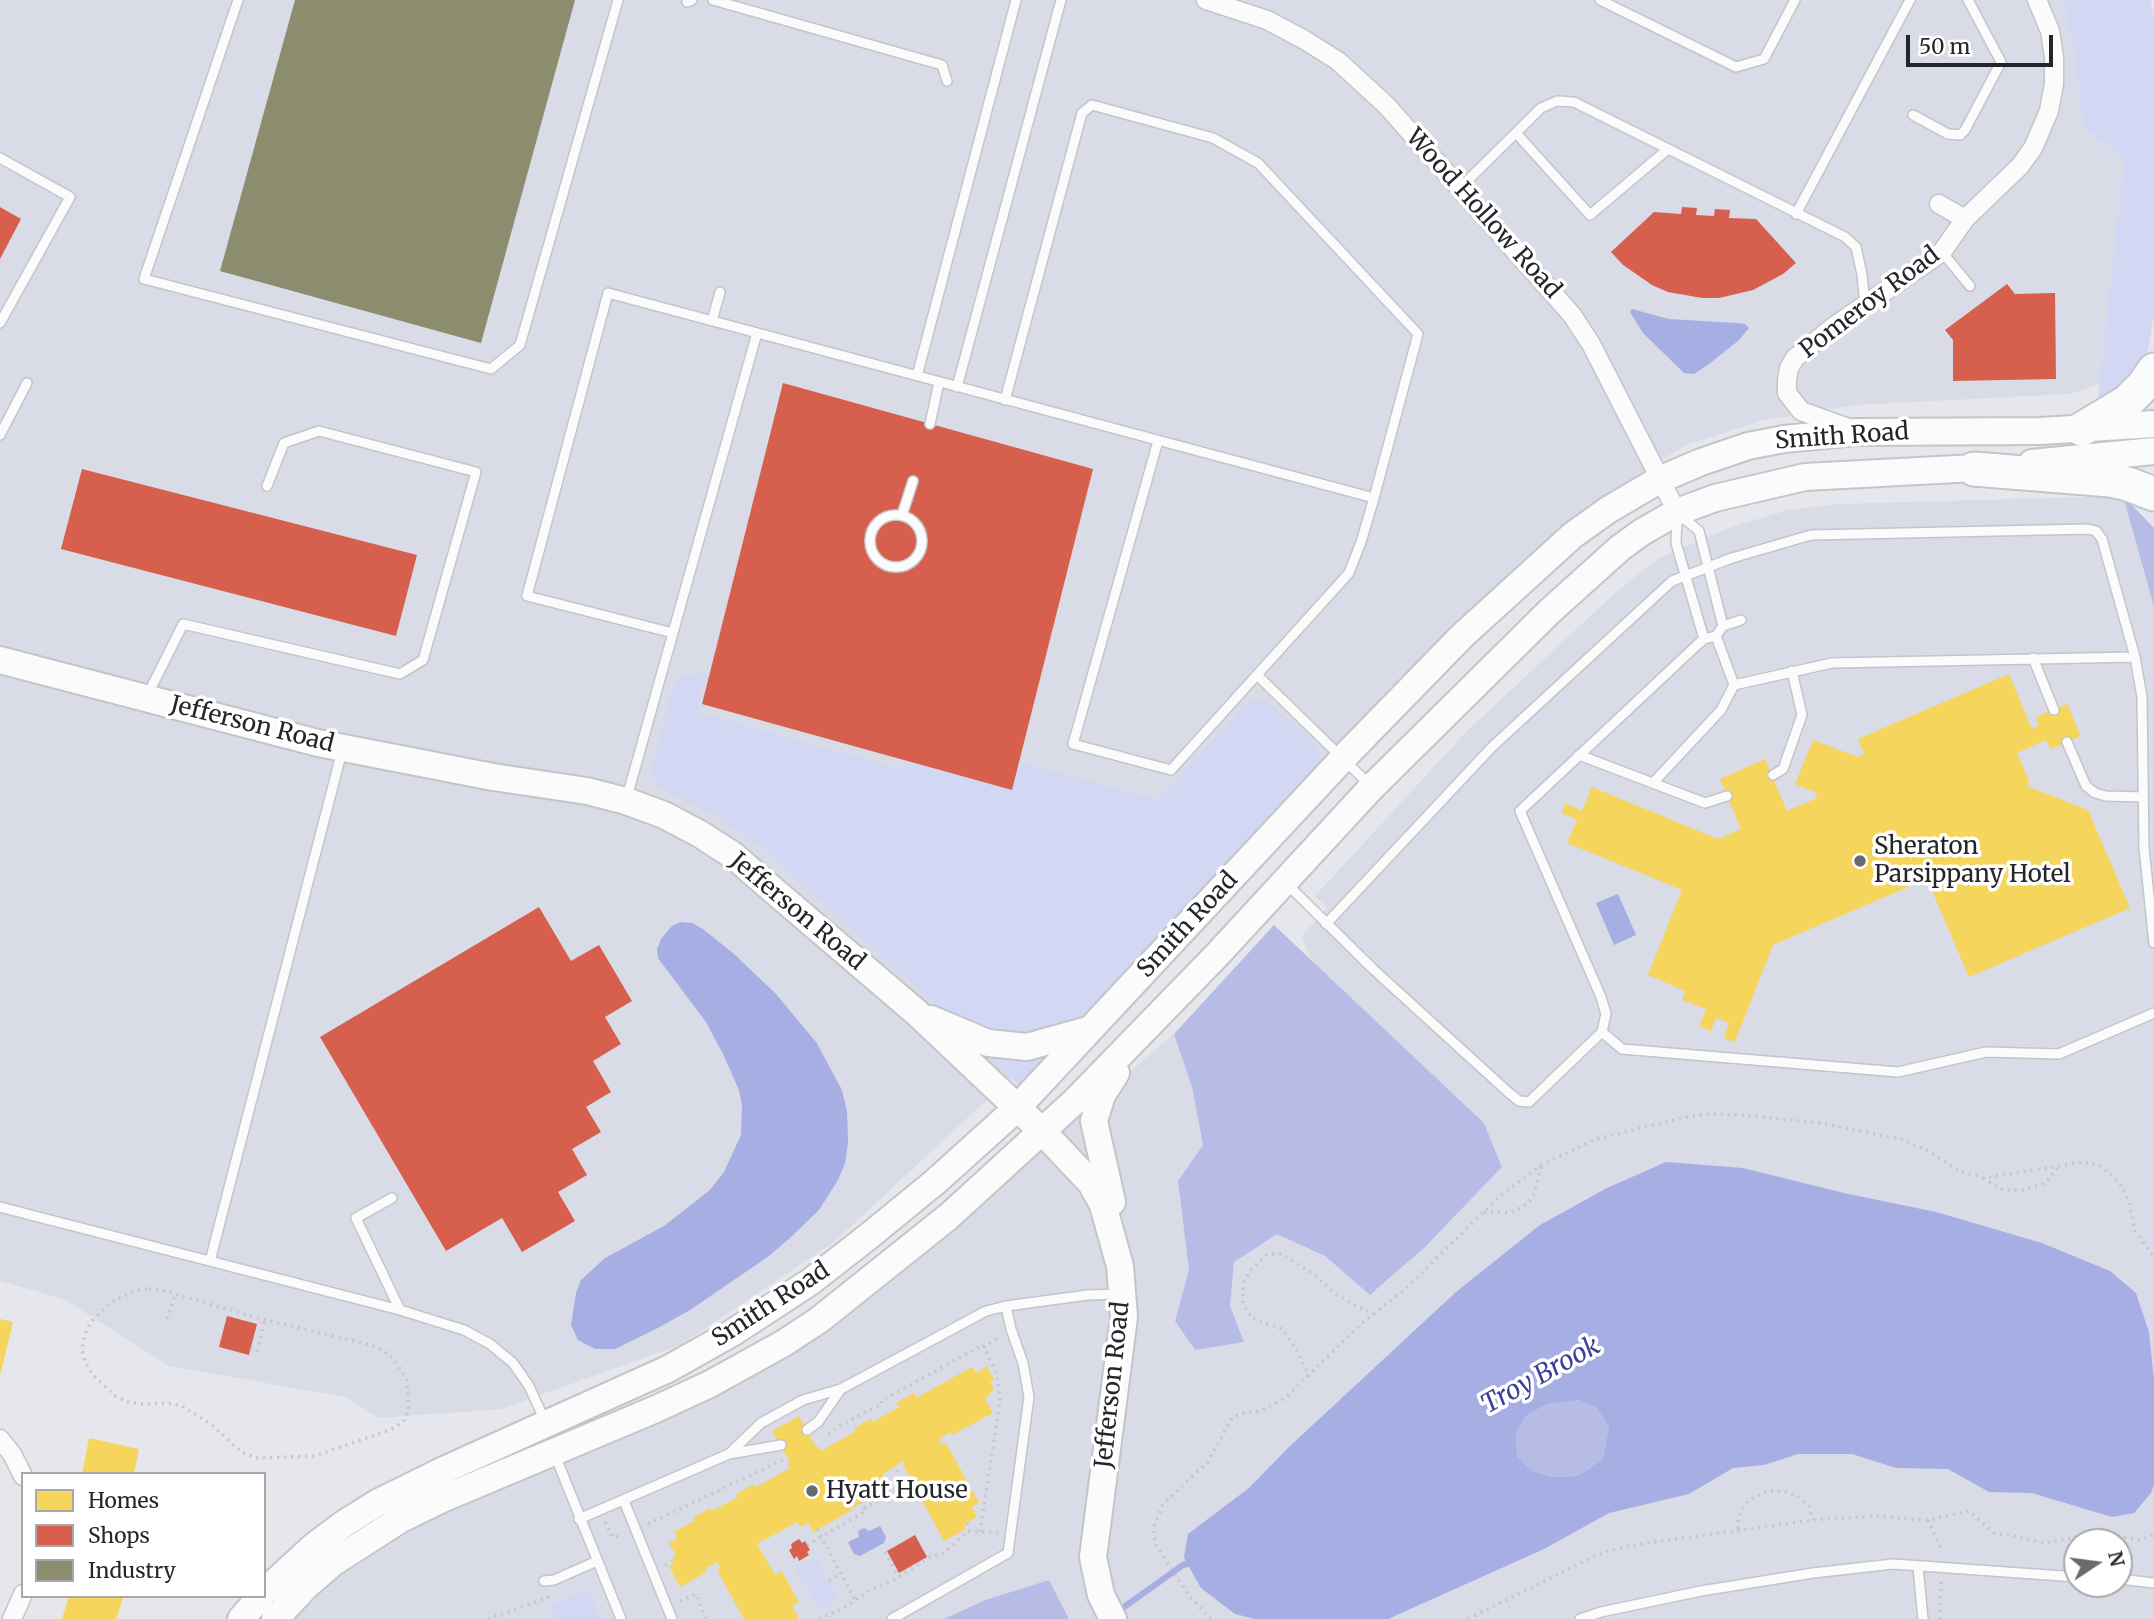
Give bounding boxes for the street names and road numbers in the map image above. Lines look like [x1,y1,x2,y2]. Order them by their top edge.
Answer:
street label: Wood Hollow Road [1399,123,1567,305]
street label: Pomeroy Road [1795,241,1945,365]
street label: Smith Road [1774,418,1910,456]
street label: Jefferson Road [167,691,337,759]
street label: Jefferson Road [724,847,870,977]
street label: Smith Road [1132,866,1244,984]
street label: Smith Road [707,1256,835,1354]
street label: Jefferson Road [1090,1300,1136,1470]

